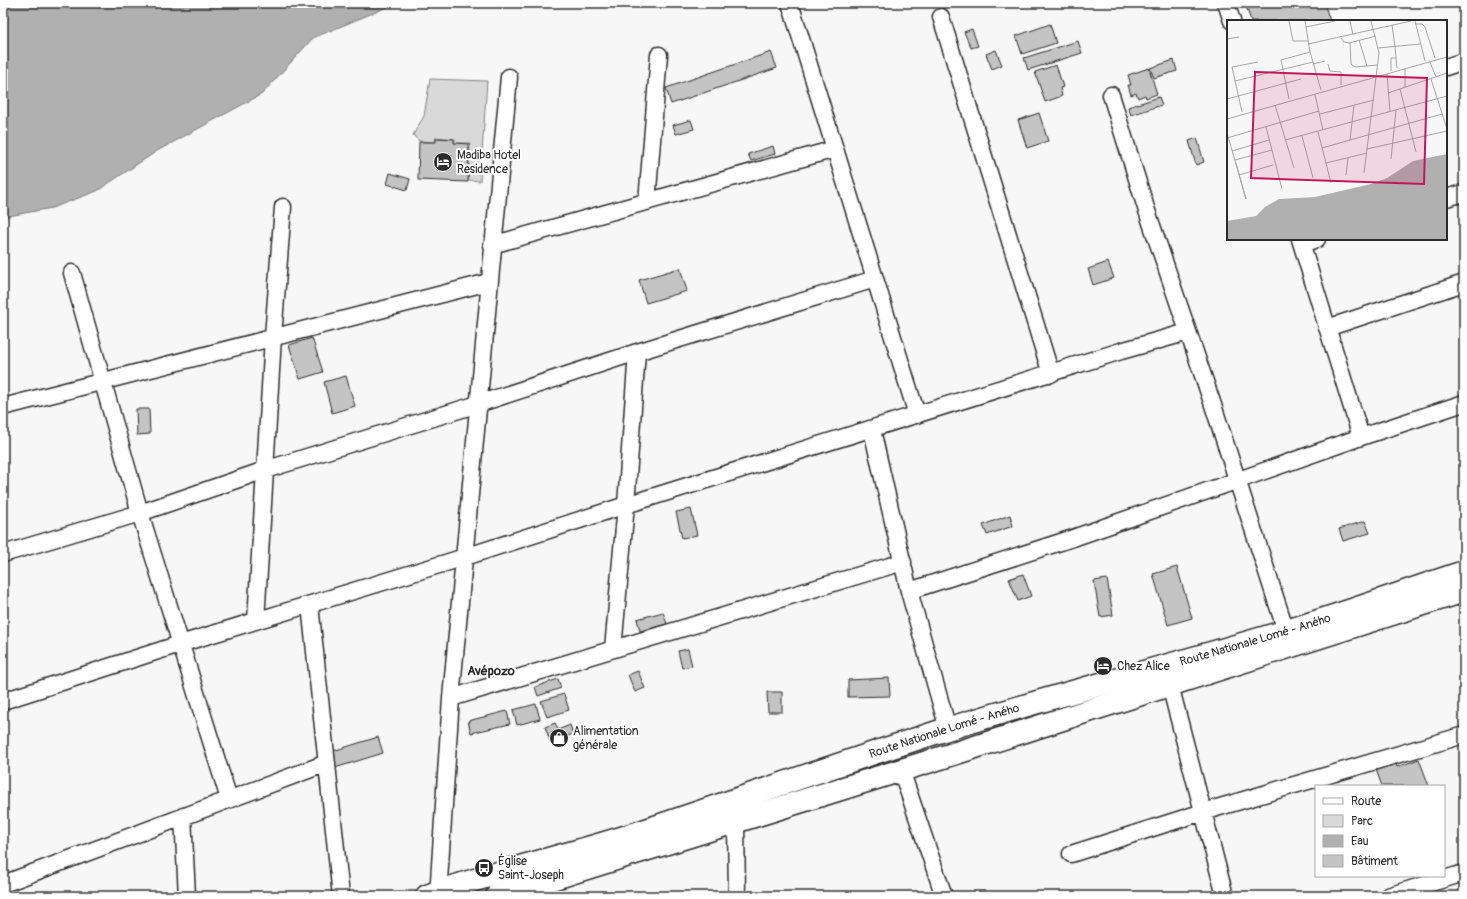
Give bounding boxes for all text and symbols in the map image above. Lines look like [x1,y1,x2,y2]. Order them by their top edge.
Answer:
inset map [1227,20,1447,240]
place label: Madiba Hotel Residence [457,148,521,177]
hotel icon: Madiba Hotel Residence [432,151,454,173]
street label: Route Nationale Lomé - Aného [1178,610,1333,670]
hotel icon: Chez Alice [1092,655,1114,677]
place label: Chez Alice [1117,659,1170,674]
district label: Avépozo [467,663,515,679]
street label: Route Nationale Lomé - Aného [867,700,1022,762]
place label: Alimentation générale [573,724,639,753]
shop icon: Alimentation générale [548,727,570,749]
legend [1315,785,1445,877]
text: Route [1351,794,1381,809]
text: Parc [1351,814,1373,829]
text: Eau [1351,834,1369,849]
place label: Église Saint-Joseph [498,853,564,883]
text: Bâtiment [1351,854,1398,869]
bus stop icon: Église Saint-Joseph [473,857,495,879]

